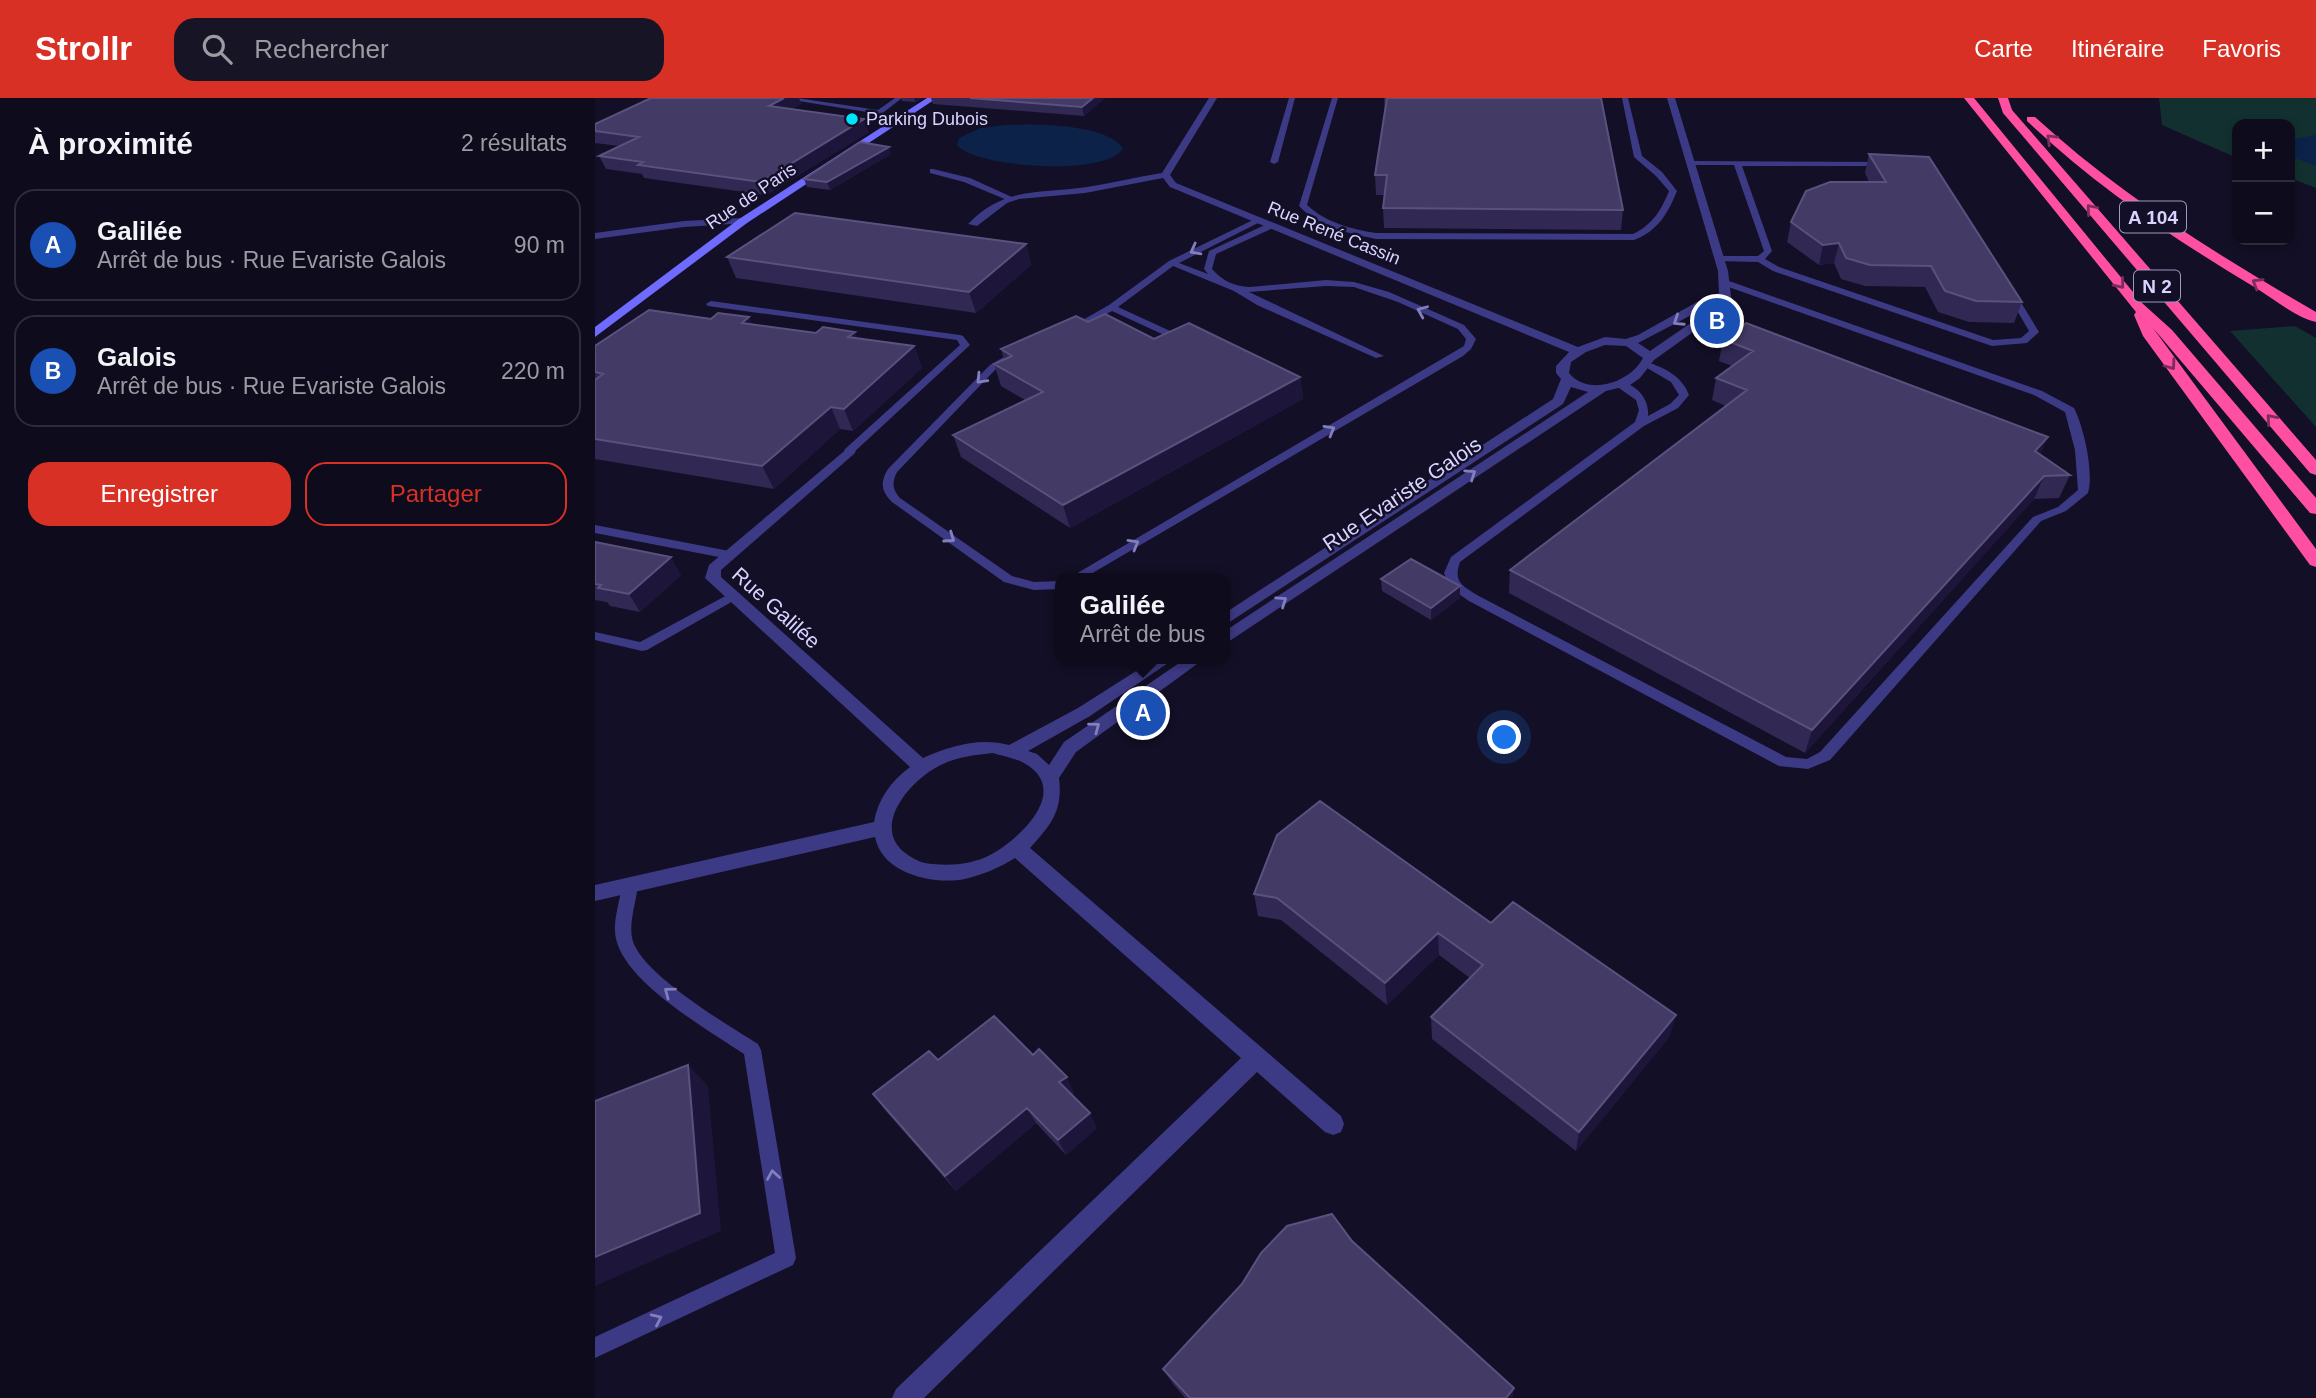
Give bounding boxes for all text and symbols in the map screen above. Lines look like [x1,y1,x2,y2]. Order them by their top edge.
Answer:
search box [174,18,664,81]
text: Strollr [35,30,132,67]
icon: search [198,30,236,68]
text: Rechercher [254,34,389,64]
text: Carte [1974,35,2033,62]
text: Itinéraire [2071,35,2164,62]
text: Favoris [2202,35,2281,62]
place label: Parking Dubois [866,109,988,129]
marker: Parking Dubois [844,111,860,127]
map controls [2232,119,2295,245]
button: + [2232,119,2295,182]
text: À proximité [28,127,193,160]
text: 2 résultats [461,130,567,156]
one-way arrow [2046,134,2059,147]
street label: Rue de Paris [702,159,800,233]
button: − [2232,182,2295,245]
street label: Rue René Cassin [1265,197,1403,269]
road number: A 104 [2120,202,2186,232]
one-way arrow [2087,204,2099,217]
text: Galilée [97,216,182,246]
text: A [45,232,61,258]
text: 90 m [514,232,565,258]
one-way arrow [1190,241,1203,255]
text: Arrêt de bus · Rue Evariste Galois [97,247,446,273]
road number: N 2 [2134,270,2180,302]
one-way arrow [2112,276,2124,289]
one-way arrow [2252,278,2265,291]
pin: B [1694,295,1740,347]
one-way arrow [1417,305,1429,319]
one-way arrow [1672,312,1685,325]
text: Galois [97,342,176,372]
one-way arrow [2163,357,2175,370]
text: B [45,358,61,384]
text: 220 m [501,358,565,384]
one-way arrow [977,371,989,383]
text: Arrêt de bus · Rue Evariste Galois [97,373,446,399]
one-way arrow [2267,414,2279,427]
one-way arrow [1323,425,1336,438]
street label: Rue Evariste Galois [1318,432,1485,555]
button: Enregistrer [28,462,291,526]
button: Partager [305,462,567,526]
one-way arrow [1463,470,1476,483]
one-way arrow [942,530,955,542]
one-way arrow [1126,540,1139,553]
street label: Rue Galilée [728,562,825,653]
popup [1055,573,1230,664]
text: Galilée [1080,590,1165,620]
one-way arrow [1274,597,1287,609]
text: Arrêt de bus [1080,621,1205,647]
pin: A [1120,687,1166,739]
your location [1487,720,1521,754]
one-way arrow [1087,723,1100,736]
one-way arrow [665,988,677,1001]
one-way arrow [766,1169,781,1181]
one-way arrow [650,1313,662,1327]

